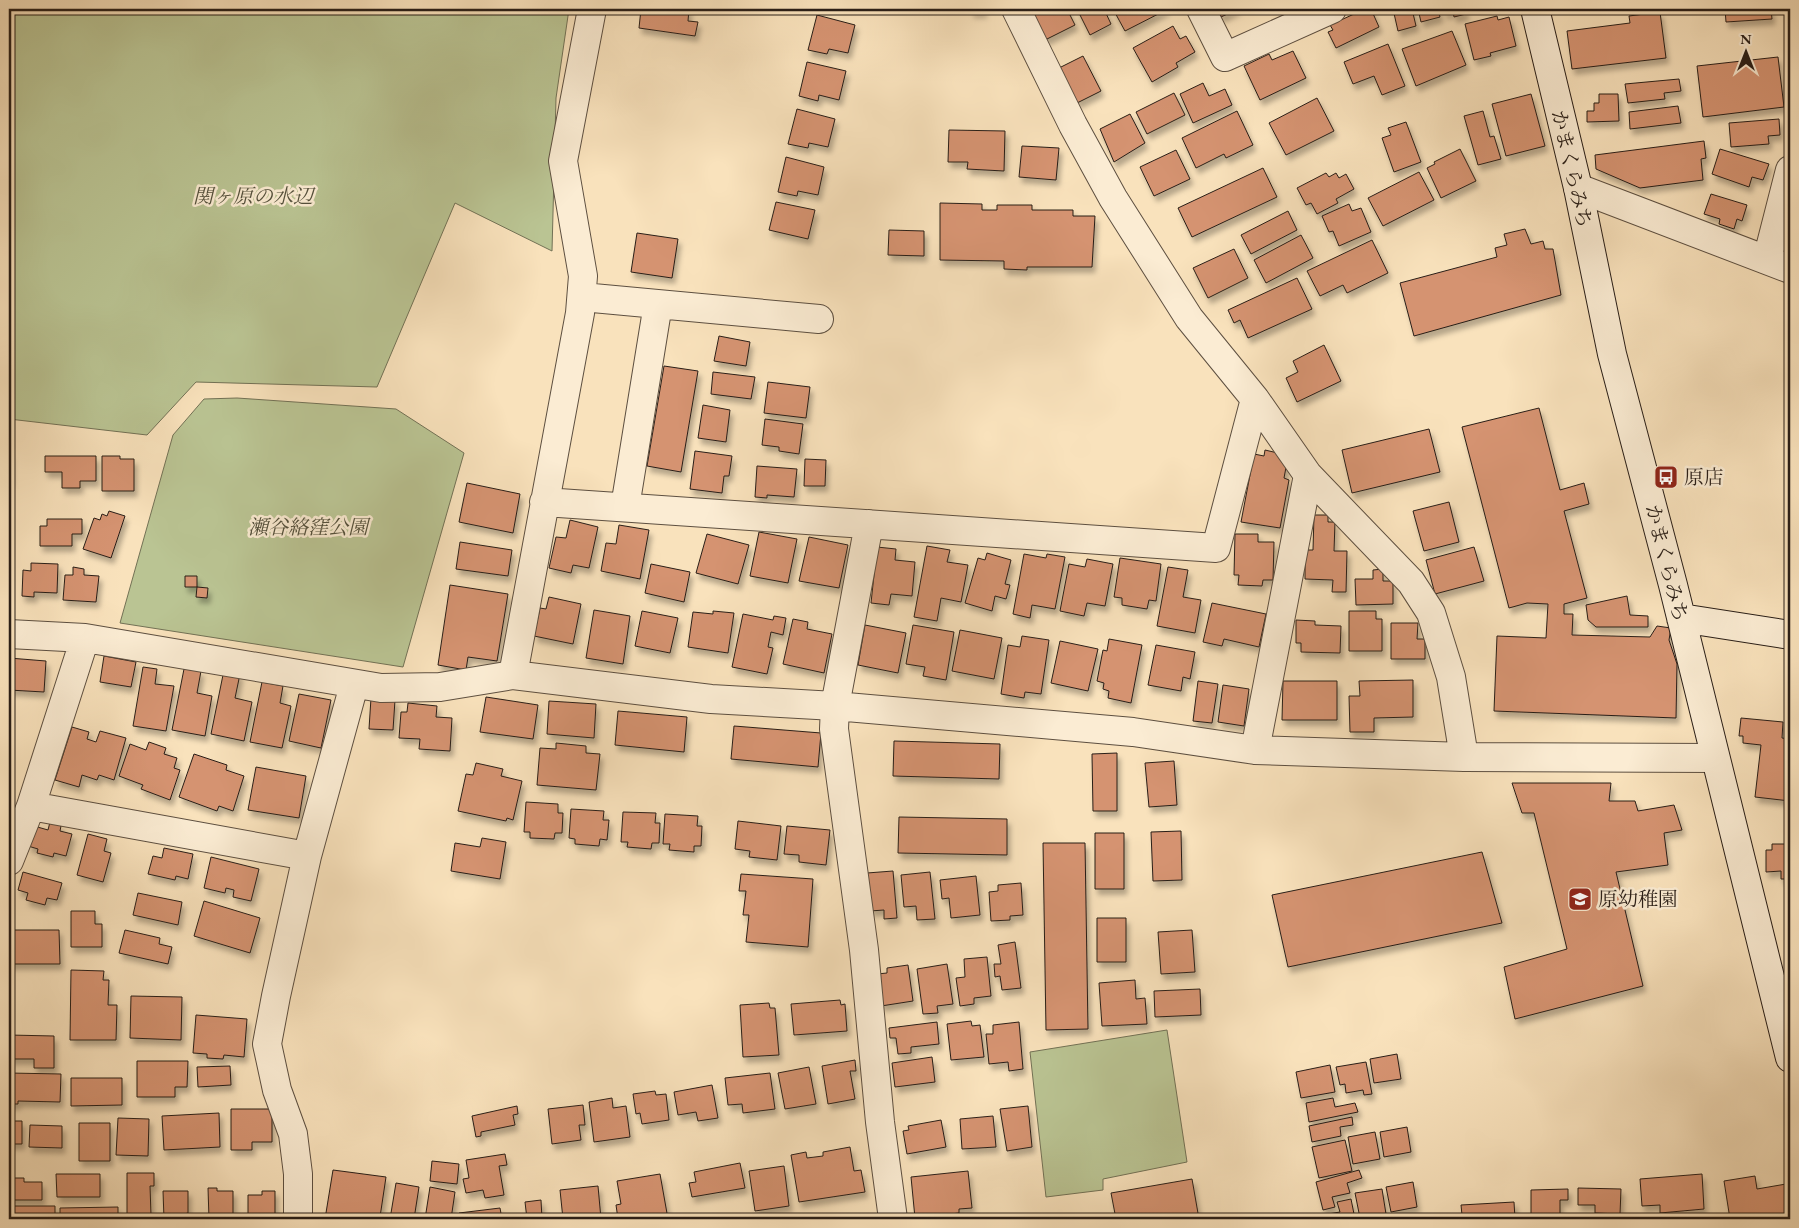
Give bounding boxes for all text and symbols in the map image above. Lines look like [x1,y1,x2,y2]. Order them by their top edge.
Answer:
north arrow [1722,28,1772,78]
text: N [1740,30,1752,48]
street label: かまくらみち [1546,108,1598,230]
park label: 関ヶ原の水辺 [193,183,316,209]
bus stop icon: 原店 [1653,464,1679,490]
place label: 原店 [1684,464,1724,490]
street label: かまくらみち [1640,502,1694,624]
park label: 瀬谷絡窪公園 [248,514,371,540]
school or university icon: 原幼稚園 [1567,886,1593,912]
place label: 原幼稚園 [1598,886,1678,912]

